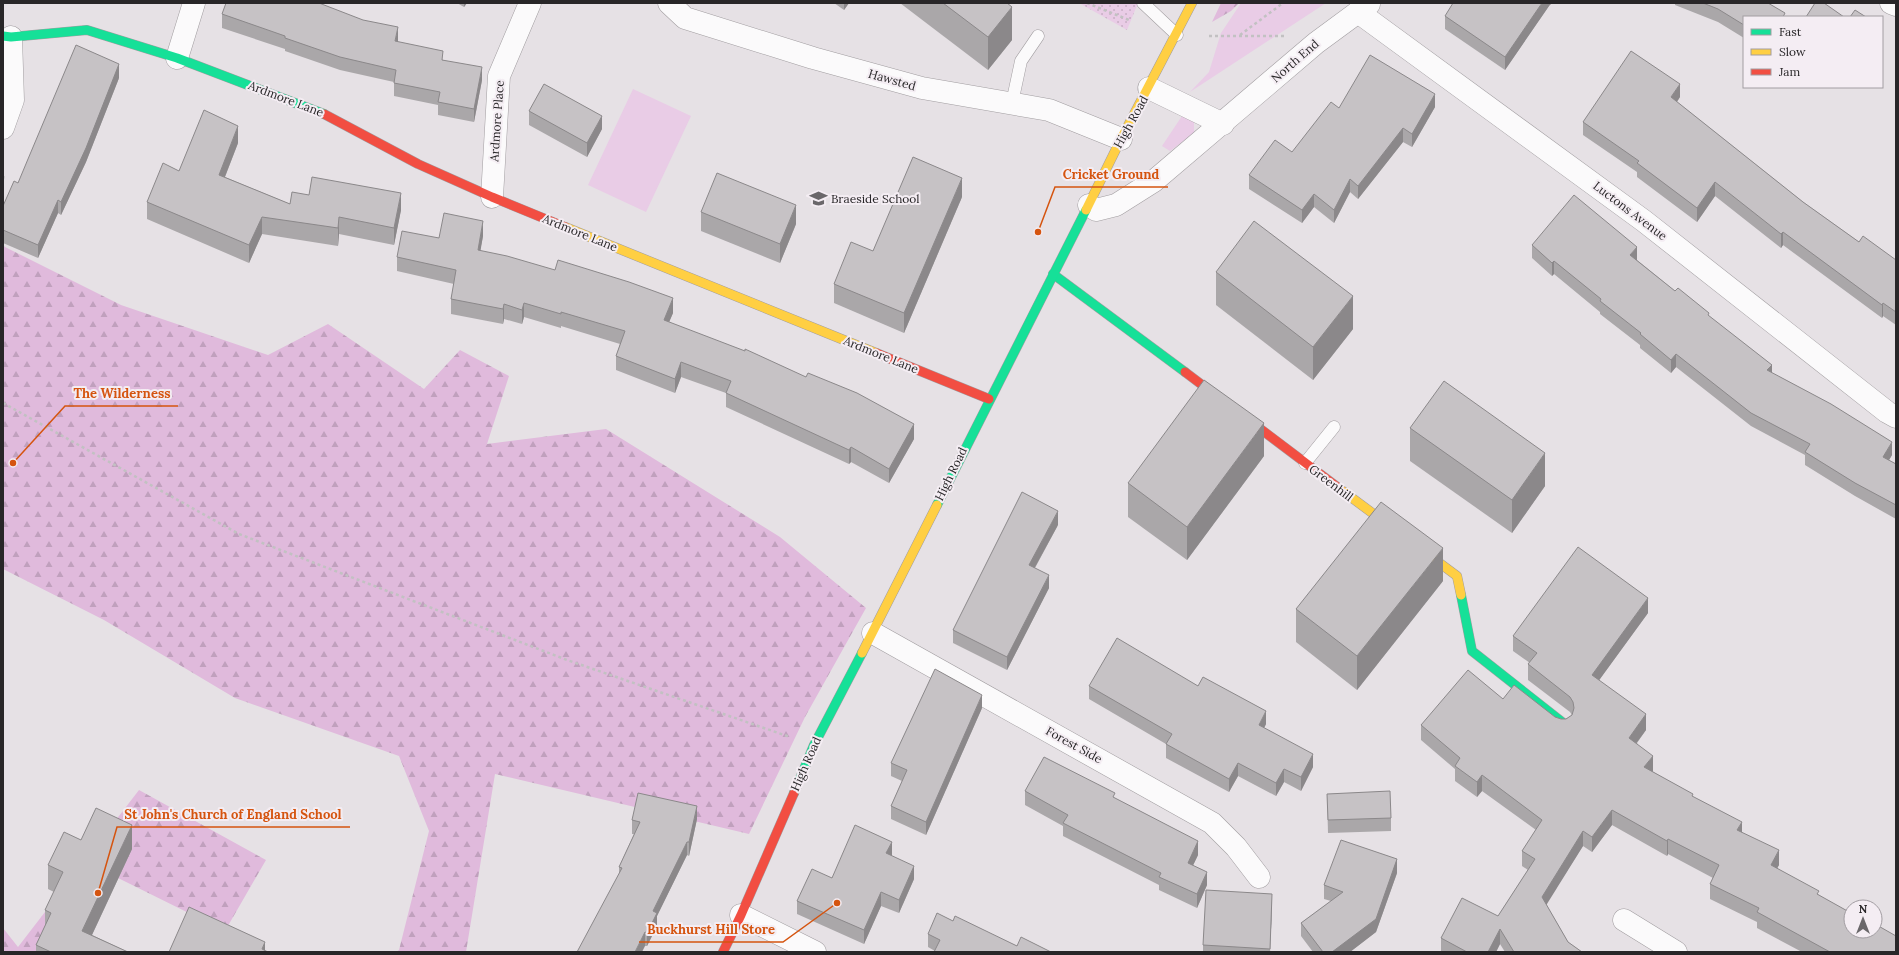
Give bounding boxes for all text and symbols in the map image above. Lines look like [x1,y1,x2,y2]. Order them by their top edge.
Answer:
legend [1743,16,1883,88]
text: Fast [1779,24,1802,39]
street label: North End [1268,36,1322,85]
text: Slow [1779,44,1806,59]
text: Jam [1778,64,1800,79]
street label: Hawsted [867,66,918,93]
street label: Ardmore Lane [245,77,326,120]
street label: Ardmore Place [486,79,507,163]
street label: High Road [1110,93,1151,151]
callout: Cricket Ground [1055,162,1168,187]
text: Cricket Ground [1063,166,1160,183]
street label: Luctons Avenue [1590,178,1671,244]
school or university icon: Braeside School [808,189,828,209]
place label: Braeside School [831,191,920,206]
street label: Ardmore Lane [540,210,620,255]
street label: Ardmore Lane [841,332,921,377]
callout: The Wilderness [65,381,178,406]
text: The Wilderness [73,385,171,402]
street label: High Road [931,445,970,503]
street label: Greenhill [1306,461,1356,504]
street label: Forest Side [1043,723,1105,766]
street label: High Road [787,734,824,793]
callout: St John's Church of England School [117,802,350,827]
text: St John's Church of England School [124,806,342,823]
north arrow [1843,899,1883,939]
text: N [1859,902,1868,916]
callout: Buckhurst Hill Store [639,917,783,942]
text: Buckhurst Hill Store [647,921,775,938]

